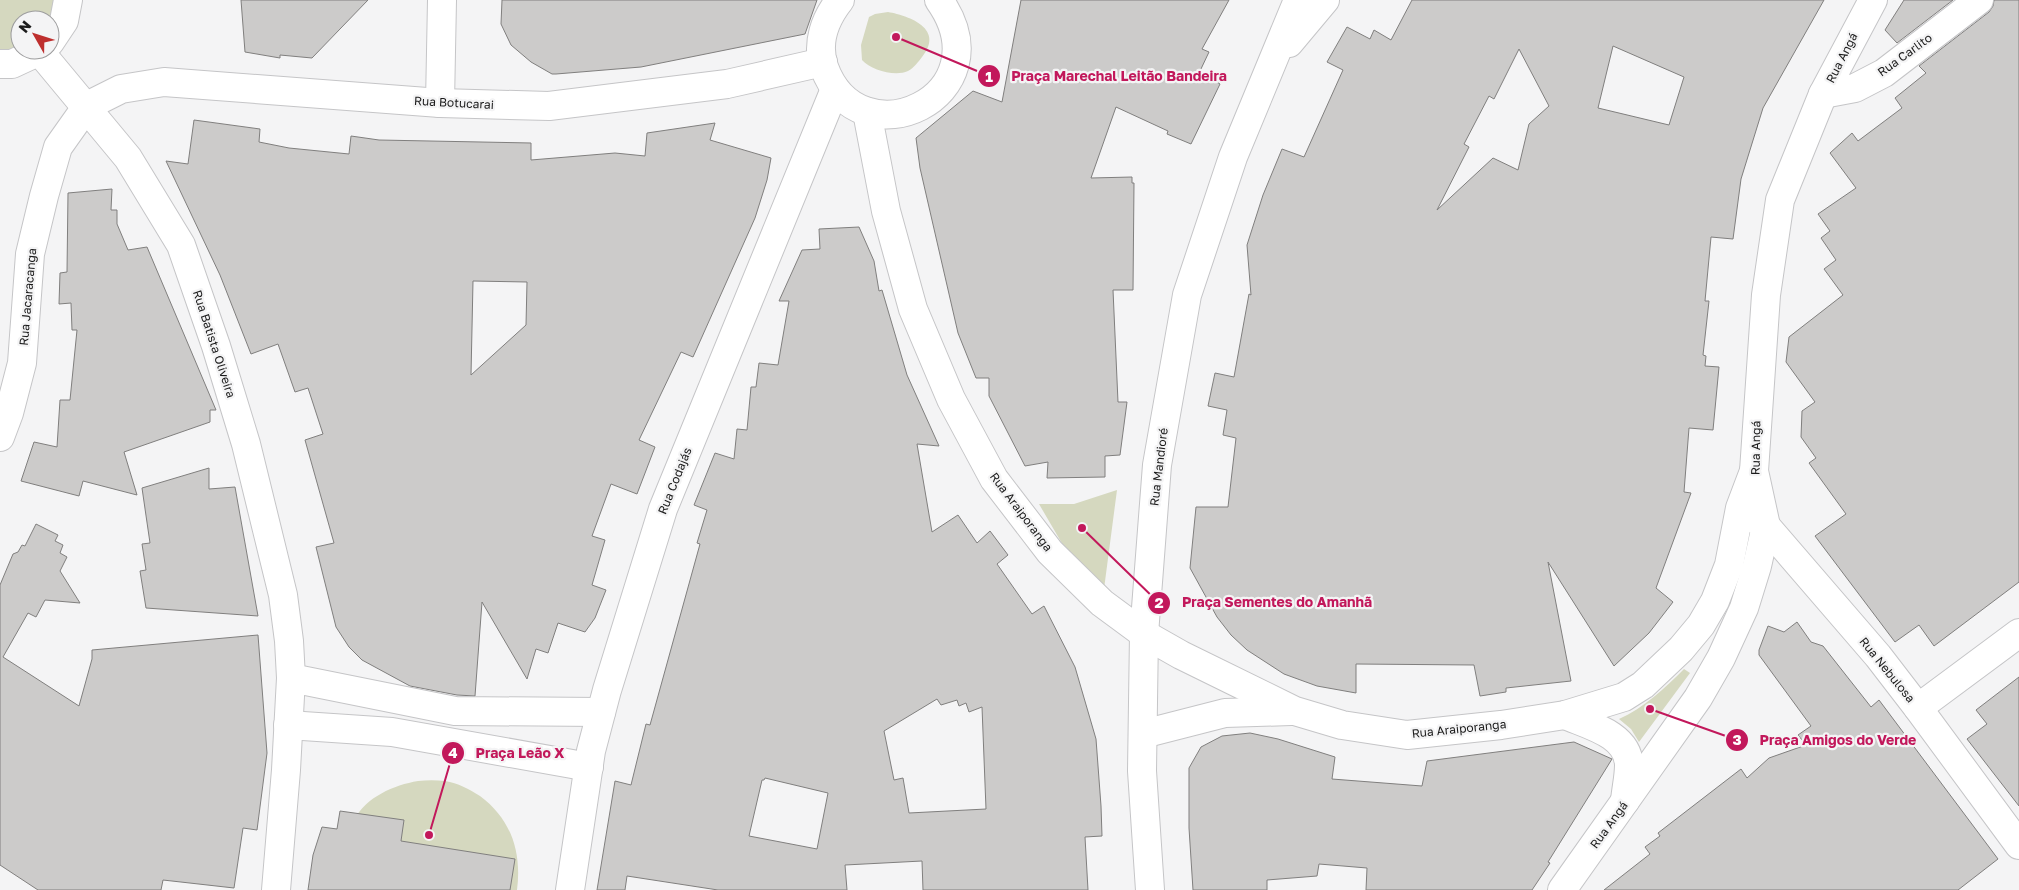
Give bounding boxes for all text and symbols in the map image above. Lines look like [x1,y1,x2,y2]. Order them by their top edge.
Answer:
north arrow [10,10,60,60]
text: N [15,17,34,36]
street label: Rua Angá [1822,30,1861,85]
street label: Rua Carlito [1875,30,1935,79]
callout: Praça Marechal Leitão Bandeira [976,62,1237,91]
text: 1 [985,67,993,85]
text: Praça Marechal Leitão Bandeira [1011,67,1227,84]
street label: Rua Botucarai [414,93,494,112]
street label: Rua Jacaracanga [16,248,39,346]
street label: Rua Batista Oliveira [190,288,239,400]
street label: Rua Angá [1748,421,1763,475]
street label: Rua Mandioré [1146,427,1171,507]
street label: Rua Codajás [654,445,695,516]
street label: Rua Araiporanga [987,469,1056,554]
callout: Praça Sementes do Amanhã [1147,588,1382,617]
text: 2 [1154,593,1164,611]
text: Praça Sementes do Amanhã [1182,593,1372,610]
street label: Rua Nebulosa [1856,634,1918,705]
street label: Rua Araiporanga [1411,716,1507,741]
callout: Praça Amigos do Verde [1724,725,1926,754]
text: 3 [1732,730,1742,748]
text: Praça Amigos do Verde [1760,731,1916,748]
callout: Praça Leão X [440,739,574,768]
text: 4 [448,743,458,761]
text: Praça Leão X [476,744,564,761]
street label: Rua Angá [1586,798,1631,851]

